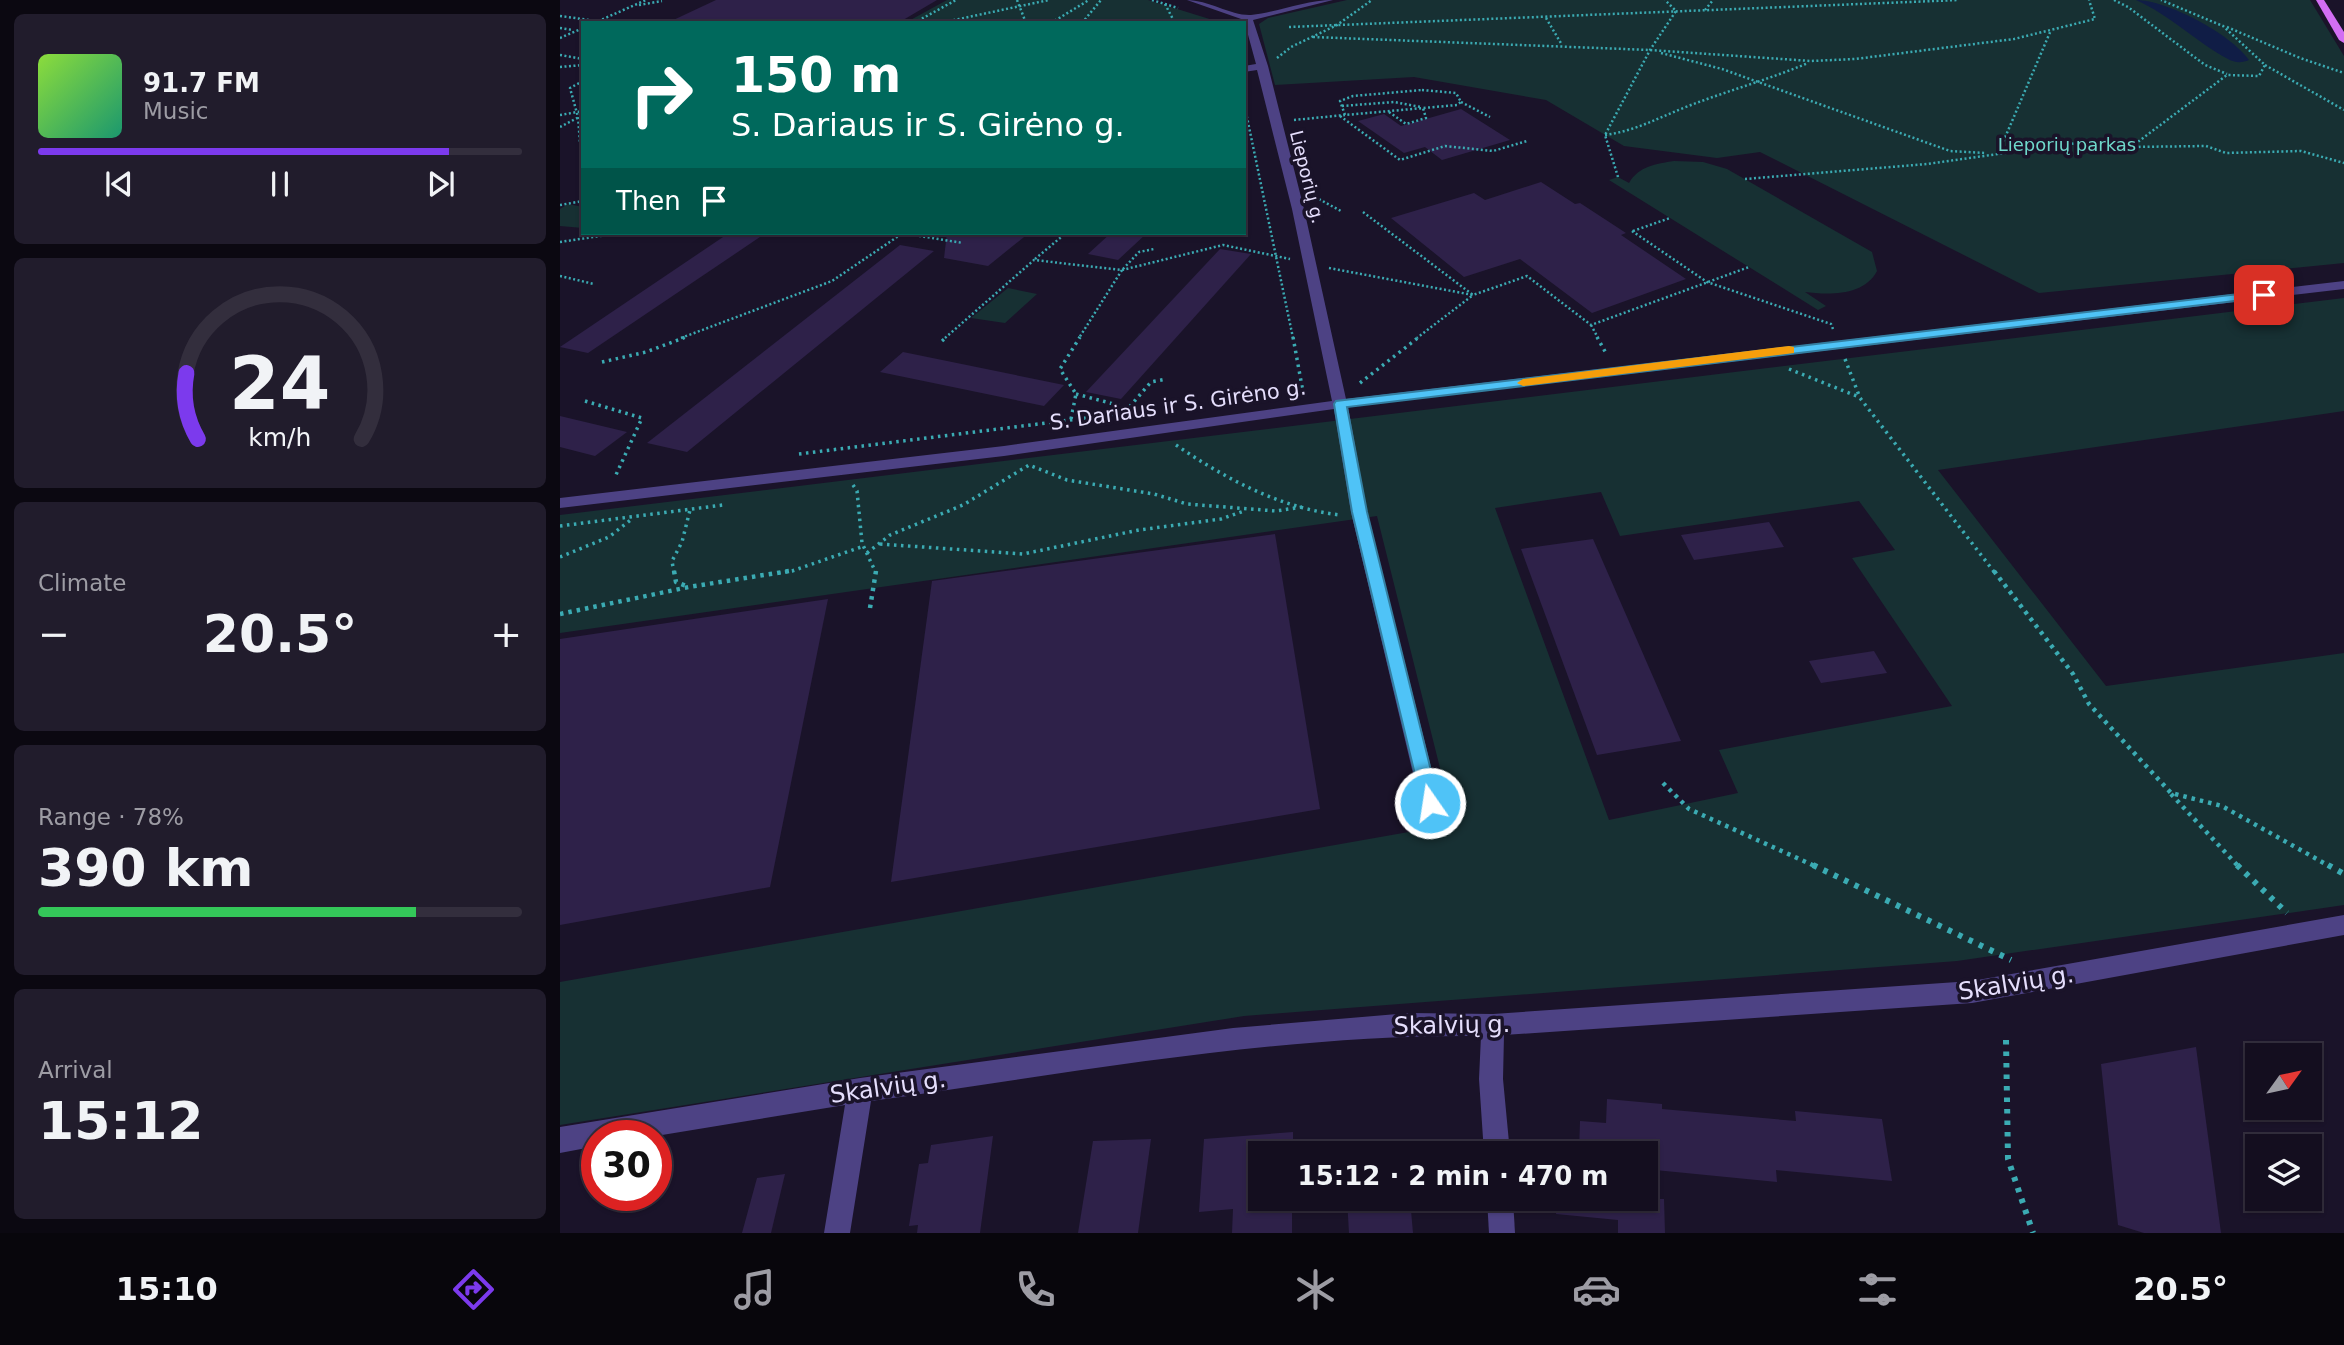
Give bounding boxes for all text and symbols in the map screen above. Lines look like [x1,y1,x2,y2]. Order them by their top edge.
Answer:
text: 150 m [731,47,901,104]
icon: right [616,49,707,140]
text: 91.7 FM [143,68,260,98]
text: Music [143,98,208,124]
text: S. Dariaus ir S. Girėno g. [731,106,1125,144]
street label: Lieporių g. [1286,128,1329,226]
park label: Lieporių parkas [1998,134,2136,155]
icon: previous [100,165,138,203]
icon: pause [261,165,299,203]
icon: next [422,165,460,203]
icon: arrive [695,182,733,220]
text: Then [616,186,681,216]
pin [2234,265,2294,325]
icon: arrive [2245,276,2283,314]
text: 24 [229,341,331,426]
street label: S. Dariaus ir S. Girėno g. [1048,375,1308,435]
text: km/h [248,422,312,451]
text: Climate [38,570,127,596]
text: 20.5° [203,604,357,664]
text: − [38,612,70,656]
text: + [490,612,522,656]
position arrow [1393,766,1467,840]
text: Range · 78% [38,804,184,830]
text: 390 km [38,838,253,898]
street label: Skalvių g. [1956,960,2076,1006]
street label: Skalvių g. [1393,1010,1511,1040]
north arrow [2245,1043,2322,1120]
map controls [2245,1043,2322,1211]
text: Arrival [38,1057,113,1083]
street label: Skalvių g. [828,1065,948,1109]
text: 15:12 [38,1091,204,1151]
speed limit sign: 30 [581,1120,672,1211]
button: layers [2245,1134,2322,1211]
text: 15:12 · 2 min · 470 m [1298,1161,1608,1191]
icon: directions [449,1265,498,1314]
icon: music [730,1265,779,1314]
icon: phone [1011,1265,1060,1314]
icon: climate [1291,1265,1340,1314]
icon: car [1572,1265,1621,1314]
icon: filters [1853,1265,1902,1314]
text: 15:10 [116,1270,218,1308]
text: 20.5° [2133,1270,2228,1308]

